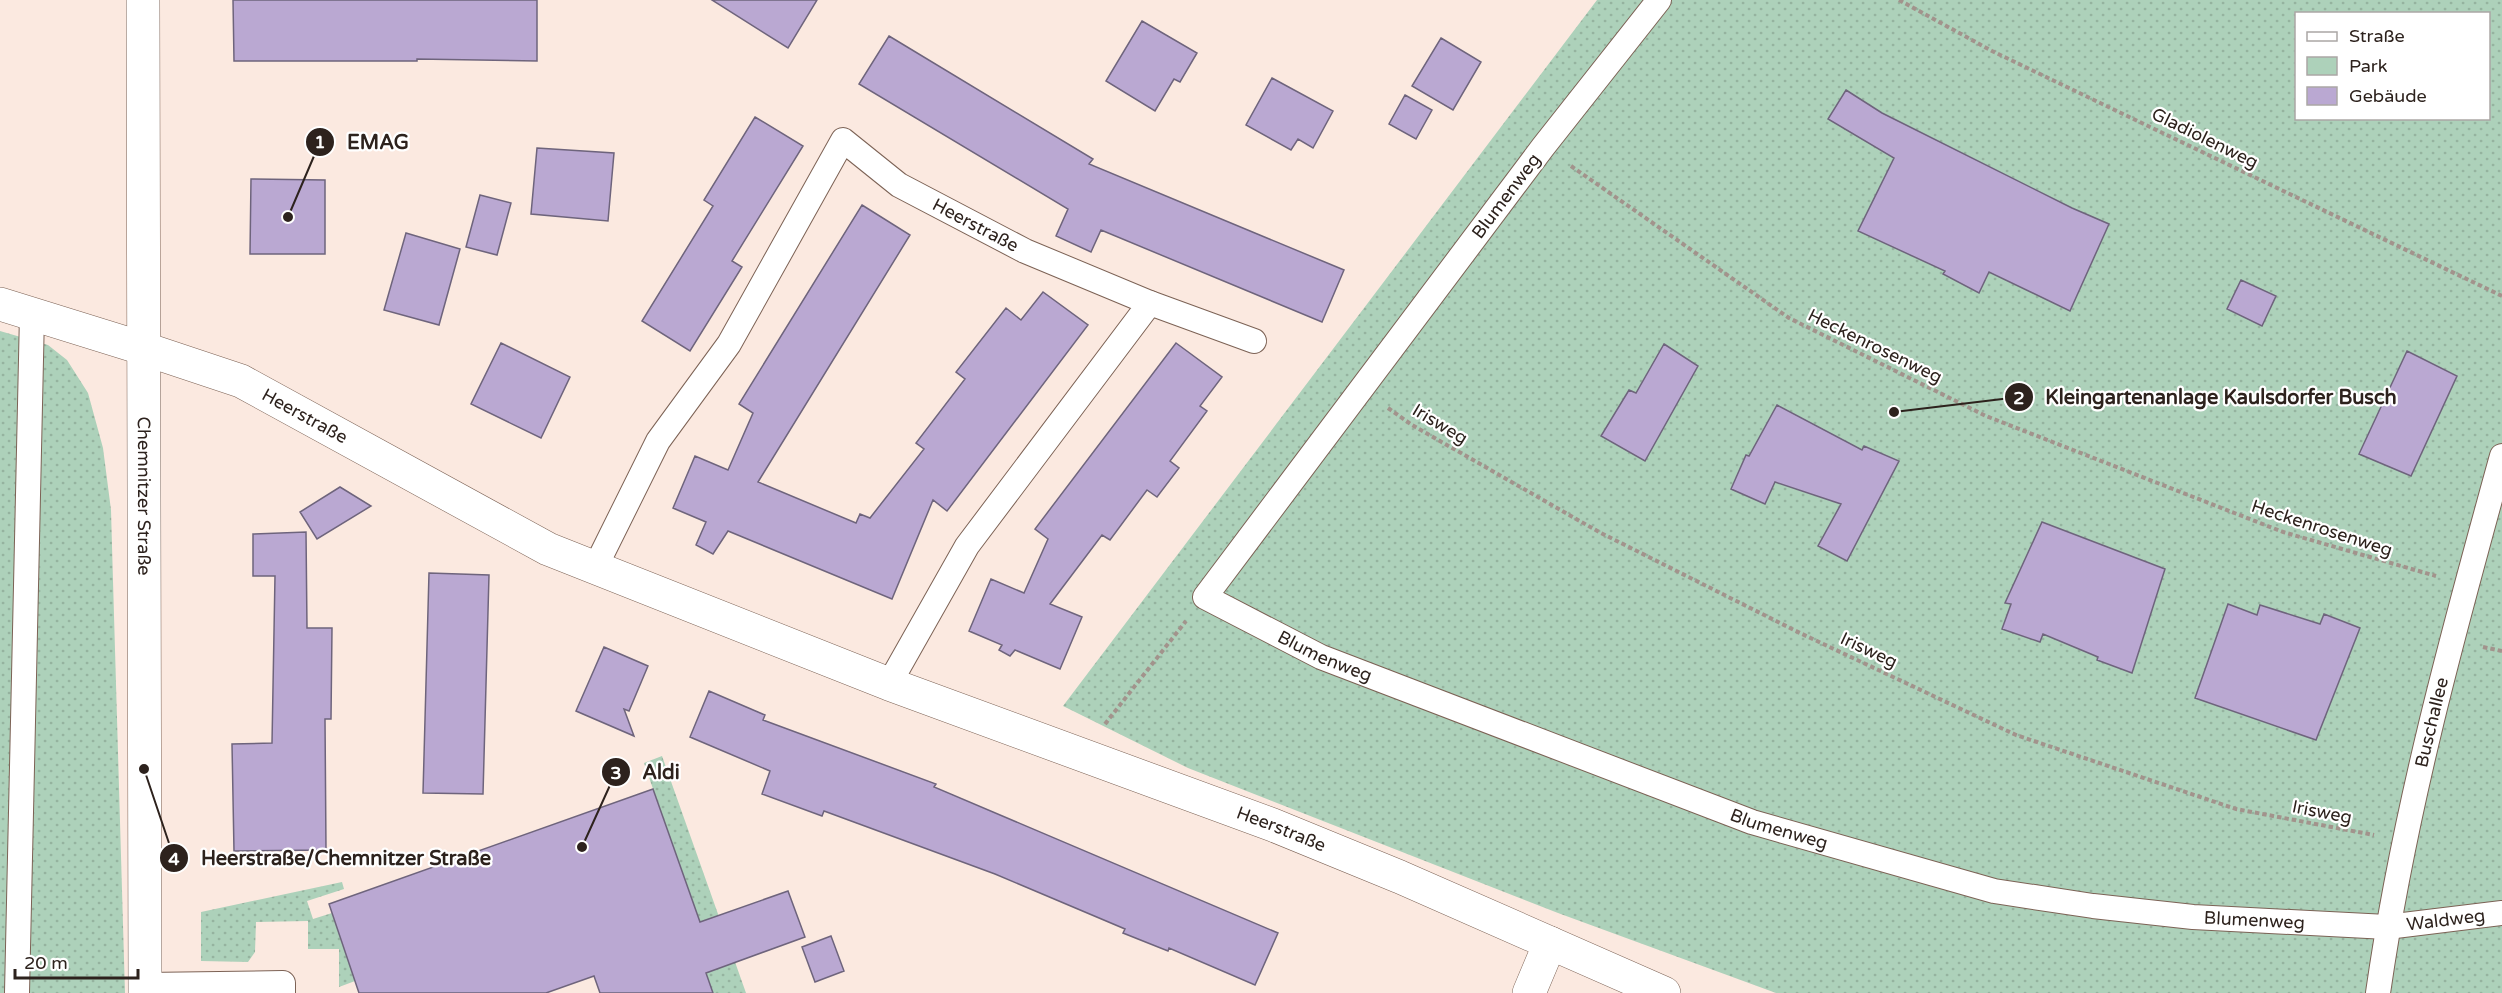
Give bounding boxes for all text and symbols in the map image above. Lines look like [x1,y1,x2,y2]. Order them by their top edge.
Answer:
legend [2295,12,2490,120]
text: Straße [2349,25,2405,47]
text: Park [2349,55,2388,77]
text: Gebäude [2349,85,2427,107]
street label: Gladiolenweg [2148,103,2262,173]
callout: EMAG [305,123,420,161]
text: 1 [314,131,326,153]
text: EMAG [347,131,409,155]
street label: Blumenweg [1467,149,1545,243]
street label: Heerstraße [929,194,1022,257]
street label: Heckenrosenweg [1804,304,1946,388]
callout: Kleingartenanlage Kaulsdorfer Busch [2004,378,2409,416]
street label: Heerstraße [258,384,352,448]
text: Kleingartenanlage Kaulsdorfer Busch [2045,386,2397,410]
text: 2 [2013,387,2025,409]
street label: Irisweg [1408,399,1472,449]
street label: Chemnitzer Straße [133,416,155,576]
street label: Heckenrosenweg [2249,495,2395,561]
street label: Blumenweg [1274,626,1375,687]
street label: Irisweg [1837,627,1901,673]
street label: Buschallee [2410,675,2453,770]
callout: Aldi [601,753,692,791]
text: Aldi [642,761,680,785]
text: 3 [610,762,622,784]
street label: Irisweg [2290,795,2354,829]
street label: Heerstraße [1233,802,1329,856]
street label: Blumenweg [1727,804,1830,854]
callout: Heerstraße/Chemnitzer Straße [159,839,503,877]
text: Heerstraße/Chemnitzer Straße [201,847,491,871]
text: 4 [168,848,180,870]
street label: Waldweg [2405,904,2486,936]
street label: Blumenweg [2203,907,2305,934]
scale bar [15,942,138,980]
text: 20 m [24,952,68,974]

